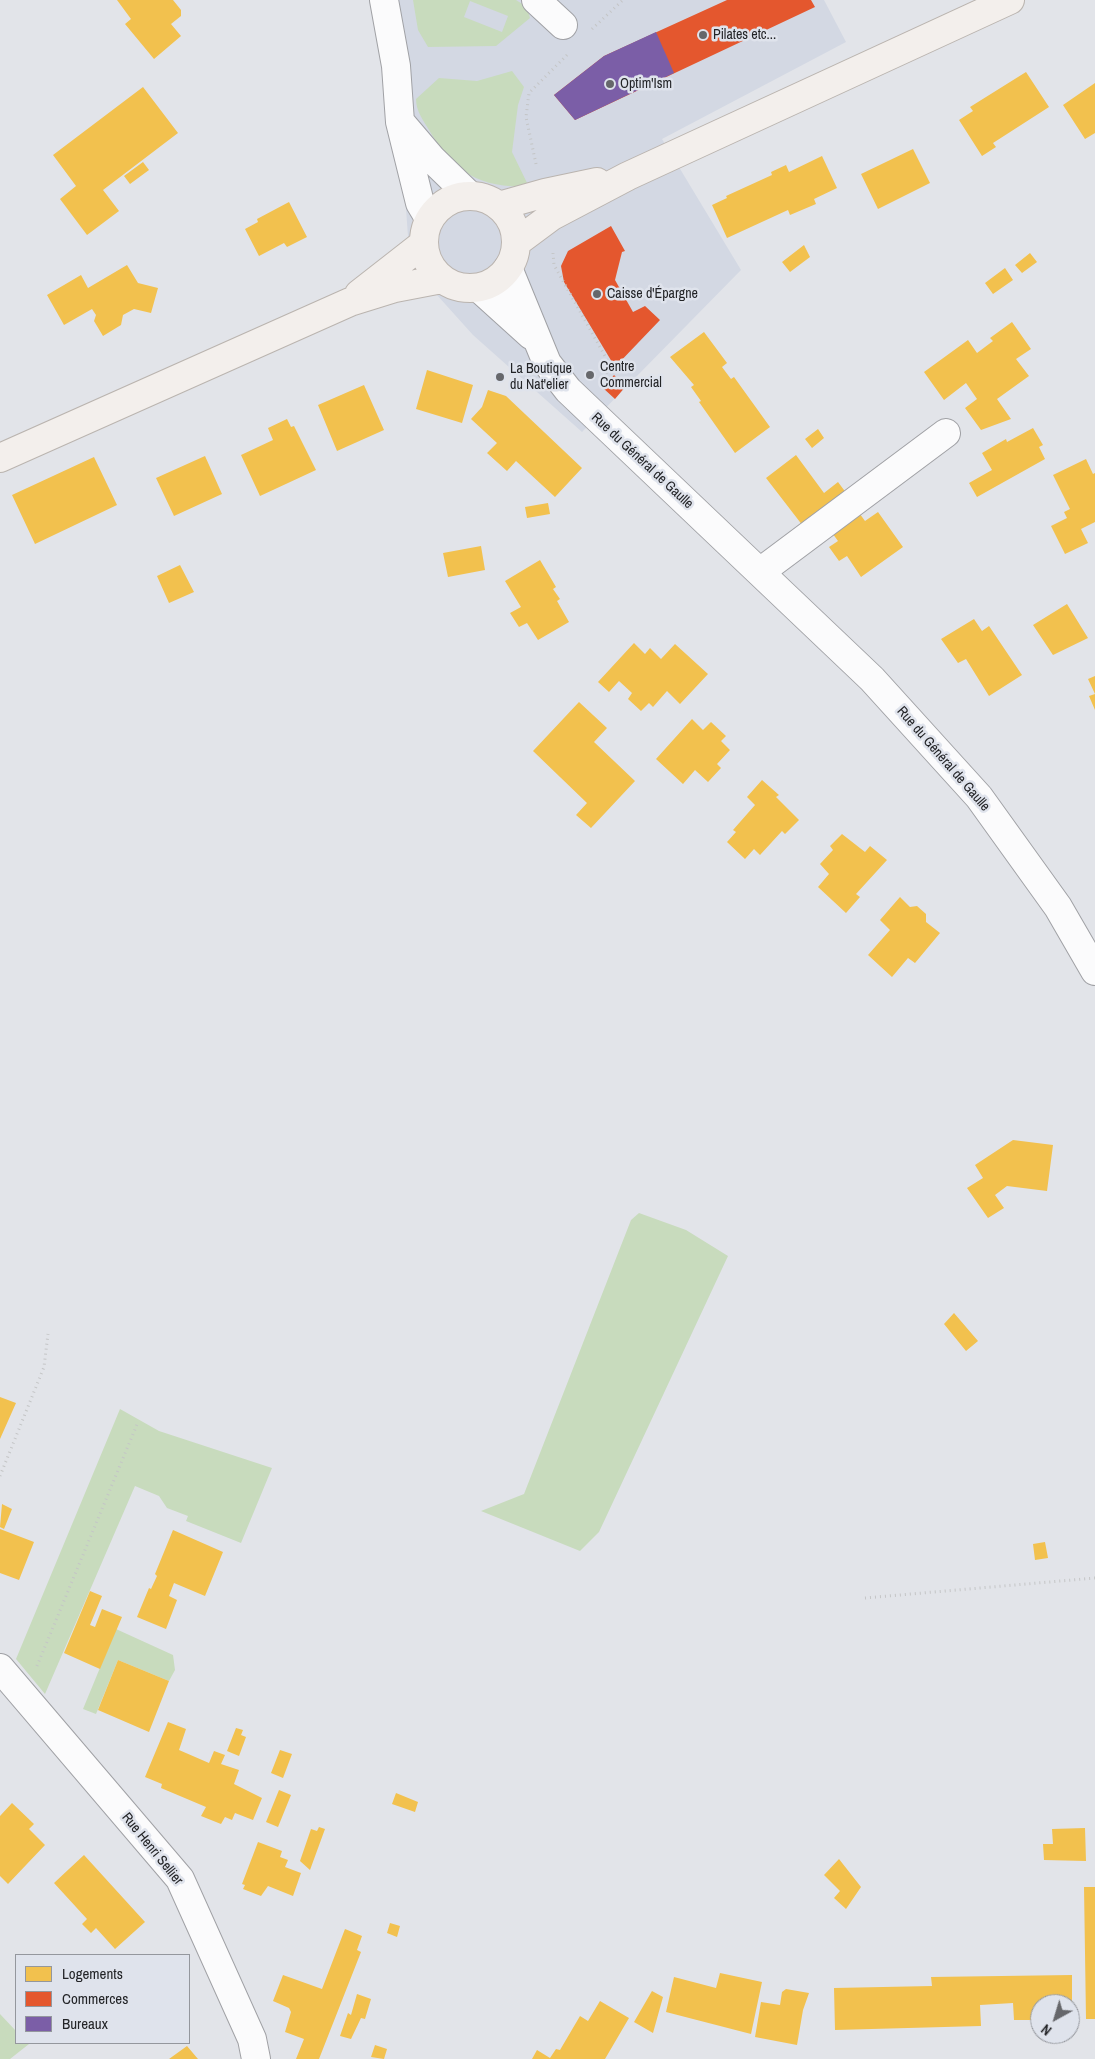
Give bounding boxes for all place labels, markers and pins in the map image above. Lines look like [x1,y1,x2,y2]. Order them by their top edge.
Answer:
place label: Pilates etc... [713,27,776,43]
marker: Pilates etc... [697,29,709,41]
place label: Optim'Ism [620,76,672,92]
marker: Optim'Ism [604,78,616,90]
place label: Caisse d'Épargne [607,286,698,302]
marker: Caisse d'Épargne [591,288,603,300]
place label: Centre Commercial [600,359,662,392]
place label: La Boutique du Nat'elier [510,361,572,394]
marker: Centre Commercial [584,369,596,381]
marker: La Boutique du Nat'elier [494,371,506,383]

